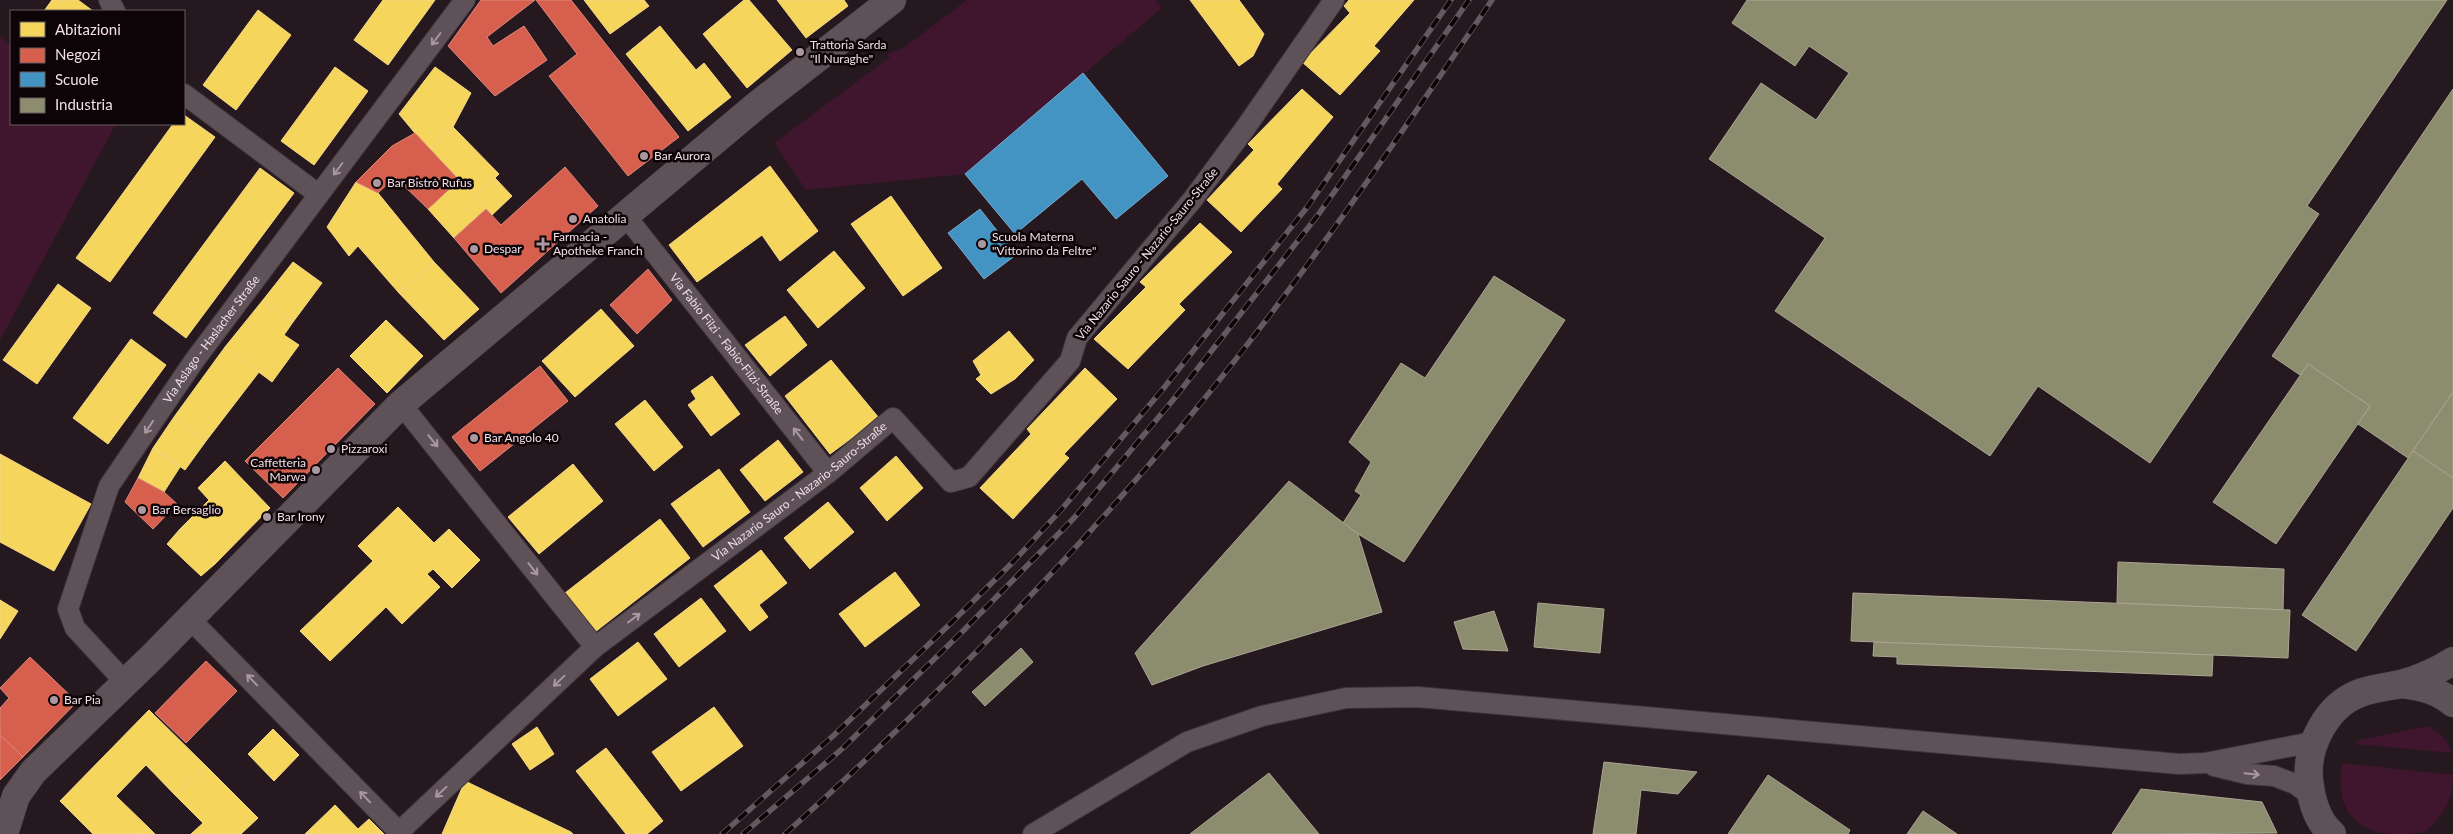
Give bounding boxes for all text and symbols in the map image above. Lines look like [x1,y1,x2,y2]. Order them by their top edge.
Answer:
legend [10,10,185,125]
text: Abitazioni [55,20,121,38]
one-way arrow [430,32,441,45]
place label: Trattoria Sarda "Il Nuraghe" [810,37,886,66]
text: Negozi [55,45,101,63]
marker: Trattoria Sarda "Il Nuraghe" [794,46,806,58]
text: Scuole [55,70,99,88]
text: Industria [55,95,113,113]
place label: Bar Aurora [654,148,710,163]
marker: Bar Aurora [638,150,650,162]
one-way arrow [333,162,343,176]
street label: Via Nazario Sauro - Nazario-Sauro-Straße [1072,164,1221,343]
place label: Bar Bistrò Rufus [387,175,472,190]
marker: Bar Bistrò Rufus [371,177,383,189]
place label: Anatolia [583,211,626,226]
marker: Anatolia [567,213,579,225]
place label: Farmacia - Apotheke Franch [553,229,643,258]
place label: Scuola Materna "Vittorino da Feltre" [992,229,1096,258]
marker: Farmacia - Apotheke Franch [537,238,549,250]
marker: Scuola Materna "Vittorino da Feltre" [976,238,988,250]
place label: Despar [484,241,522,256]
marker: Despar [468,243,480,255]
street label: Via Fabio Filzi - Fabio-Filzi-Straße [667,270,787,417]
street label: Via Aslago - Haslacher Straße [160,272,263,406]
street label: Via Nazario Sauro - Nazario-Sauro-Straße [709,419,890,564]
one-way arrow [144,420,154,434]
one-way arrow [792,428,803,441]
place label: Bar Angolo 40 [484,430,559,445]
marker: Bar Angolo 40 [468,432,480,444]
one-way arrow [427,434,438,447]
place label: Pizzaroxi [341,441,387,456]
marker: Pizzaroxi [325,443,337,455]
place label: Caffetteria Marwa [250,455,306,484]
marker: Caffetteria Marwa [310,464,322,476]
place label: Bar Bersaglio [152,502,221,517]
marker: Bar Bersaglio [136,504,148,516]
place label: Bar Irony [277,509,326,524]
marker: Bar Irony [261,511,273,523]
one-way arrow [528,562,539,575]
one-way arrow [627,613,641,623]
one-way arrow [246,674,258,686]
one-way arrow [553,675,566,687]
place label: Bar Pia [64,692,101,707]
marker: Bar Pia [48,694,60,706]
one-way arrow [2244,769,2260,779]
one-way arrow [434,786,447,798]
one-way arrow [359,790,371,803]

